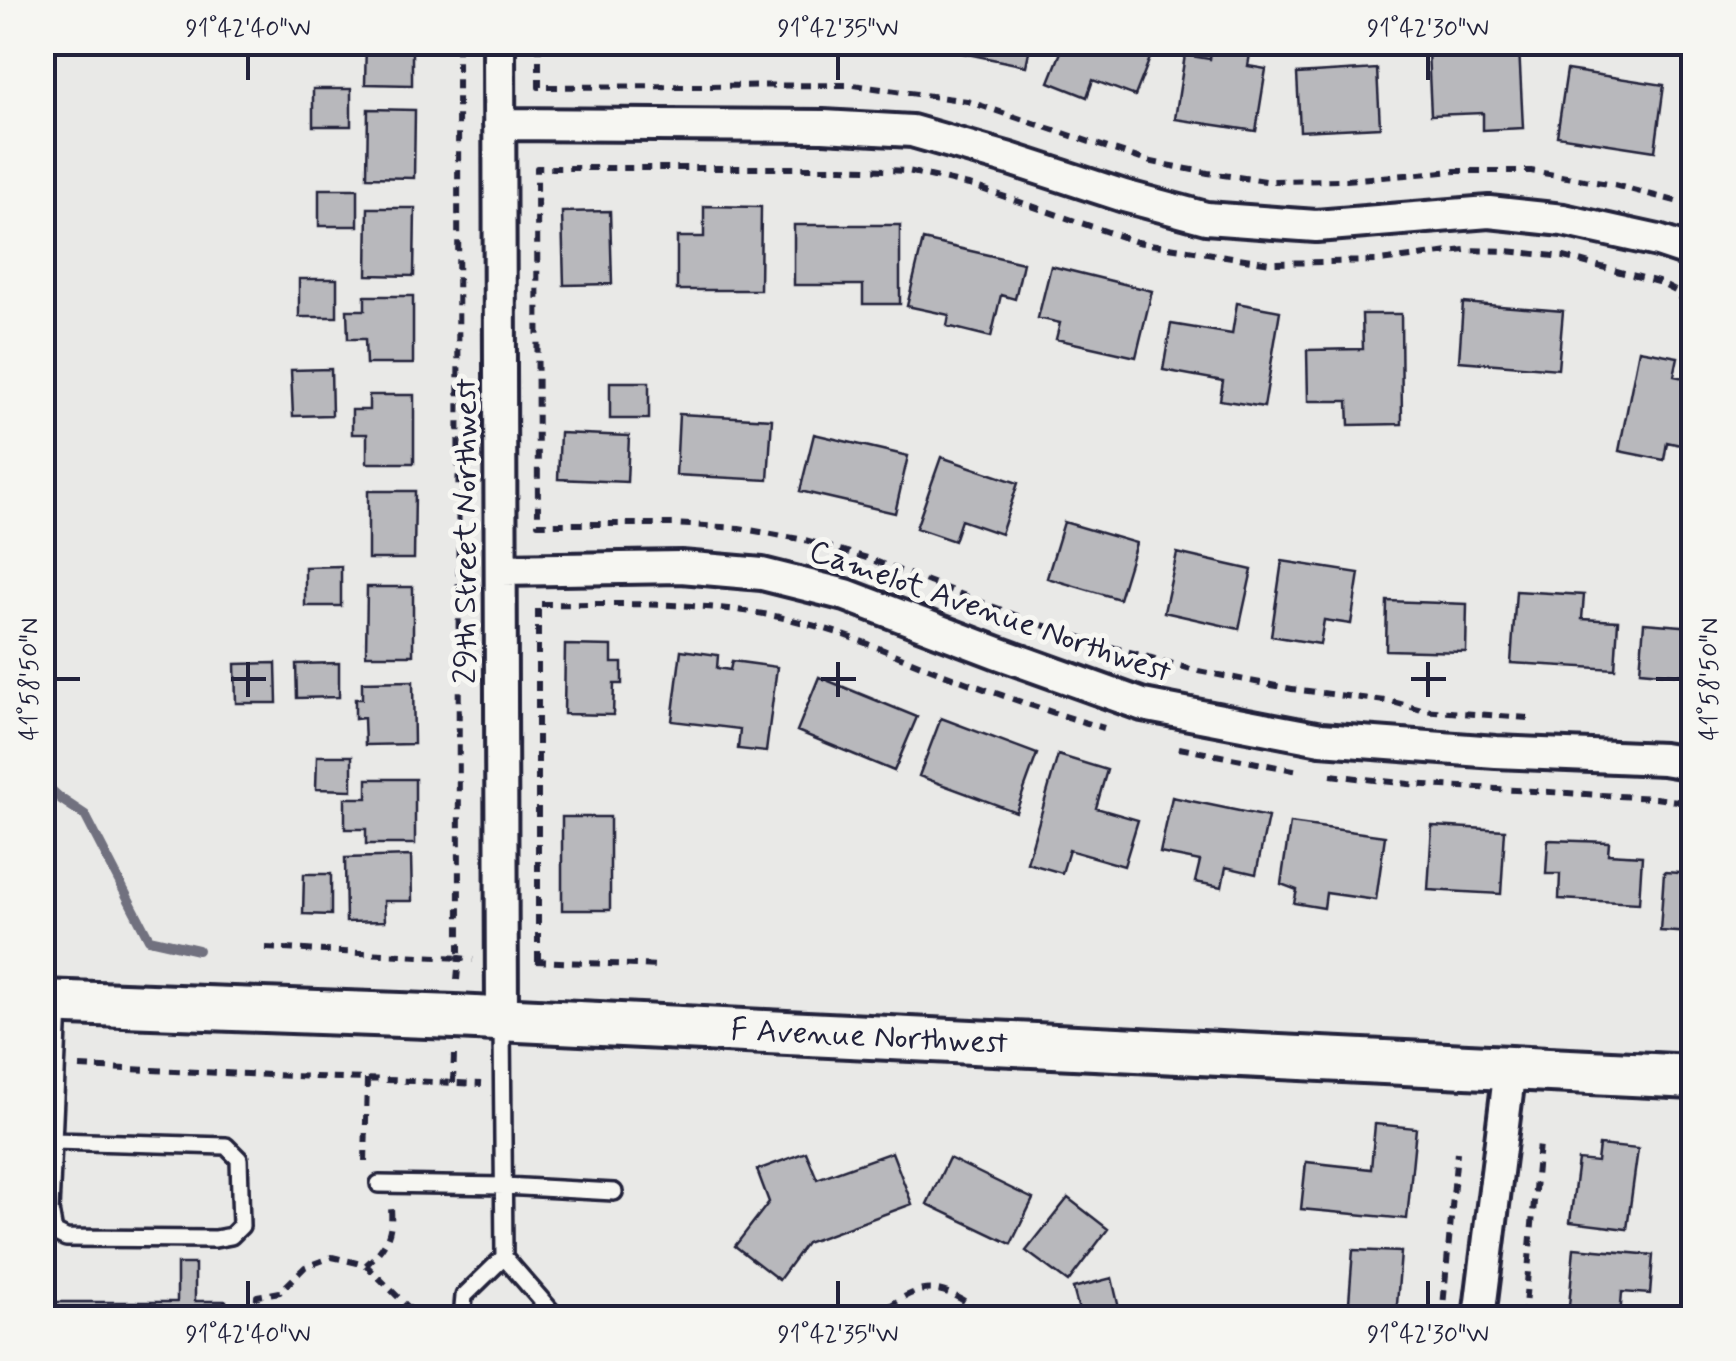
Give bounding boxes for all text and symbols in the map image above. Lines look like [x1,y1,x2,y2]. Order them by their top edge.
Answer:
text: 91°42'40"W [185,13,311,46]
text: 91°42'35"W [778,13,898,46]
text: 91°42'30"W [1367,13,1489,46]
street label: 29th Street Northwest [445,378,487,684]
street label: Camelot Avenue Northwest [804,530,1176,694]
text: 41°58'50"N [14,618,47,740]
text: 41°58'50"N [1694,618,1727,740]
street label: F Avenue Northwest [730,1009,1009,1065]
text: 91°42'40"W [185,1319,311,1352]
text: 91°42'35"W [778,1319,898,1352]
text: 91°42'30"W [1367,1319,1489,1352]

